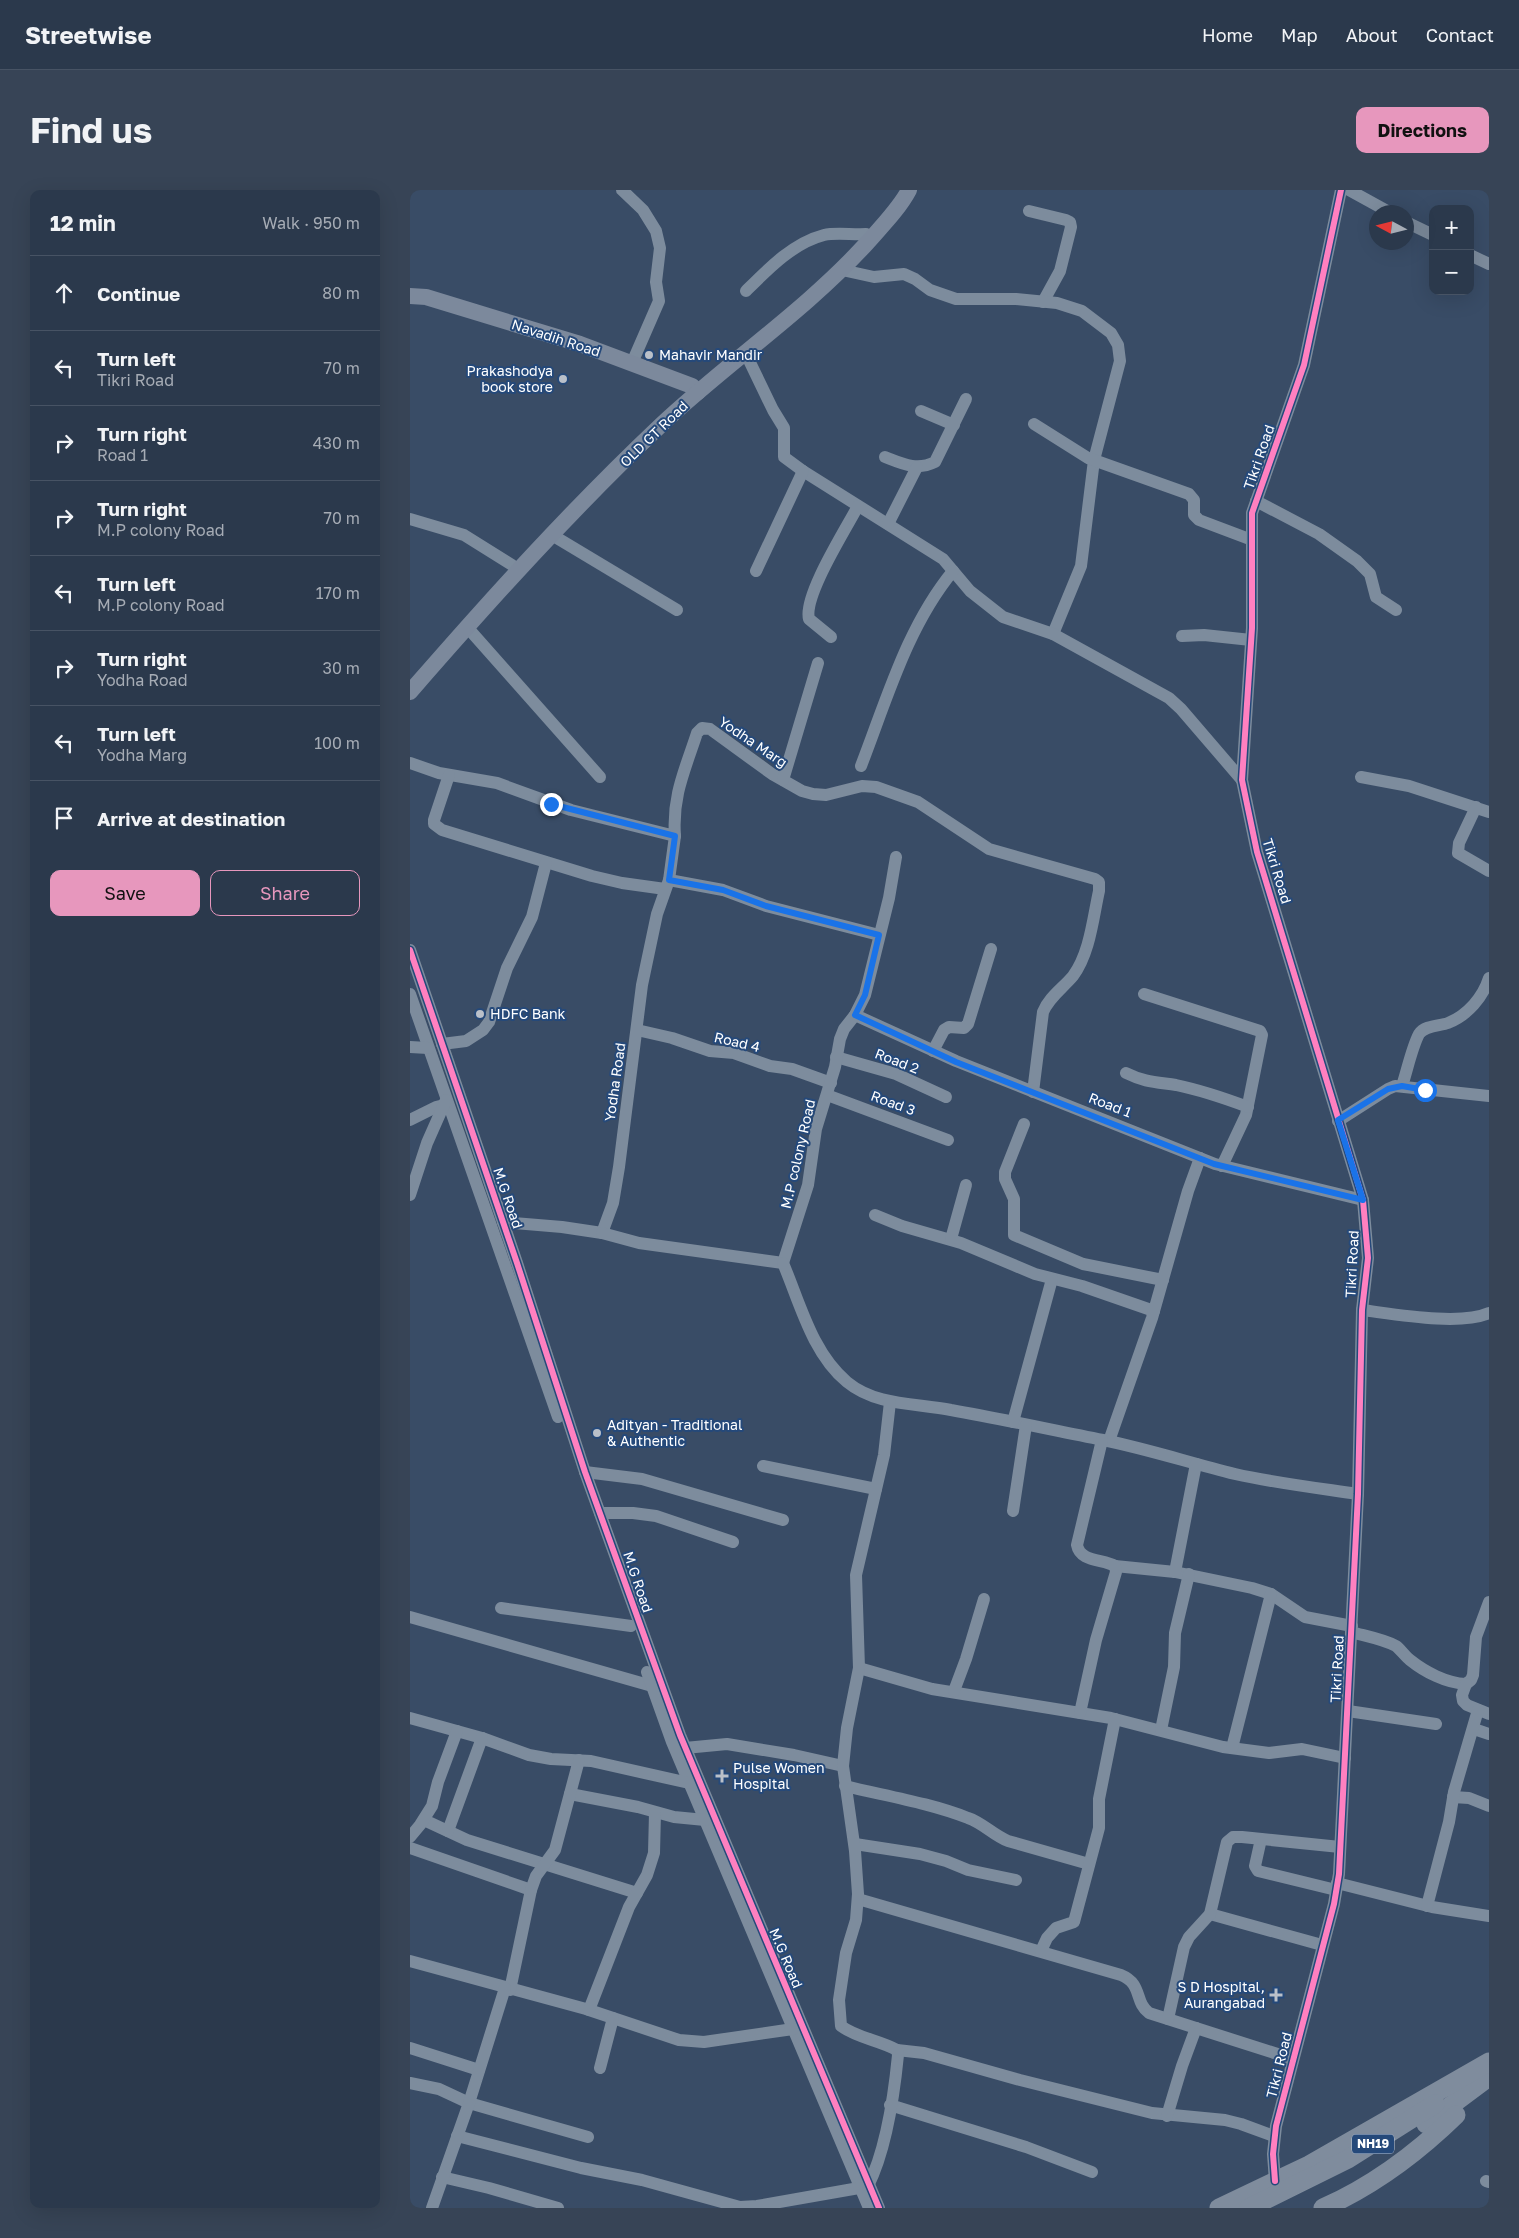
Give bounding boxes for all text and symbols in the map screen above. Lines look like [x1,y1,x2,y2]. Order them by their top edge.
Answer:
text: Streetwise [25,20,152,49]
text: Home [1202,24,1253,46]
text: Map [1281,24,1318,46]
text: About [1346,24,1398,46]
text: Contact [1426,24,1494,46]
button: Directions [1356,107,1489,153]
text: Find us [30,109,152,151]
north arrow [1369,205,1414,250]
map controls [1429,205,1474,295]
button: + [1429,205,1474,250]
text: 12 min [50,210,116,236]
text: Walk · 950 m [262,213,360,233]
button: − [1429,250,1474,295]
icon: ahead [50,279,78,307]
text: Continue [97,282,180,305]
text: 80 m [322,283,360,303]
street label: Navadih Road [510,315,603,360]
place label: Mahavir Mandir [659,346,763,363]
text: Turn left [97,347,176,370]
marker: Mahavir Mandir [643,349,655,361]
icon: left [50,354,78,382]
text: 70 m [323,358,360,378]
place label: Prakashodya book store [467,362,553,395]
text: Tikri Road [97,370,174,390]
marker: Prakashodya book store [557,373,569,385]
street label: OLD GT Road [616,397,691,470]
text: Turn right [97,422,187,445]
street label: Tikri Road [1240,422,1278,491]
icon: right [50,429,78,457]
text: 430 m [313,433,360,453]
text: Road 1 [97,445,148,465]
text: Turn right [97,497,187,520]
icon: right [50,504,78,532]
text: 70 m [323,508,360,528]
text: M.P colony Road [97,520,225,540]
text: Turn left [97,572,176,595]
icon: left [50,579,78,607]
text: 170 m [316,583,360,603]
text: M.P colony Road [97,595,225,615]
text: Turn right [97,647,187,670]
icon: right [50,654,78,682]
text: 30 m [323,658,360,678]
text: Yodha Road [97,670,187,690]
street label: Yodha Marg [716,713,791,771]
text: Turn left [97,722,176,745]
icon: left [50,729,78,757]
text: 100 m [314,733,360,753]
text: Yodha Marg [97,745,187,765]
route end [540,793,563,816]
icon: arrive [50,804,78,832]
text: Arrive at destination [97,807,285,830]
street label: Tikri Road [1260,836,1295,906]
button: Save [50,870,200,916]
button: Share [210,870,360,916]
place label: HDFC Bank [490,1005,566,1022]
marker: HDFC Bank [474,1008,486,1020]
street label: Road 4 [713,1028,762,1055]
street label: Yodha Road [601,1042,628,1122]
street label: Road 2 [873,1044,922,1077]
route start [1414,1079,1437,1102]
street label: Road 3 [869,1087,918,1118]
street label: Road 1 [1086,1089,1134,1121]
street label: M.P colony Road [777,1098,818,1210]
street label: M.G Road [490,1165,527,1231]
street label: Tikri Road [1341,1230,1362,1298]
place label: Adityan - Traditional & Authentic [607,1416,743,1449]
marker: Adityan - Traditional & Authentic [591,1427,603,1439]
street label: M.G Road [620,1549,657,1615]
street label: Tikri Road [1326,1635,1347,1703]
place label: Pulse Women Hospital [733,1759,825,1792]
marker: Pulse Women Hospital [715,1769,729,1783]
street label: M.G Road [766,1925,807,1990]
place label: S D Hospital, Aurangabad [1178,1978,1265,2011]
marker: S D Hospital, Aurangabad [1269,1988,1283,2002]
street label: Tikri Road [1262,2030,1295,2100]
road number: NH19 [1352,2135,1394,2154]

